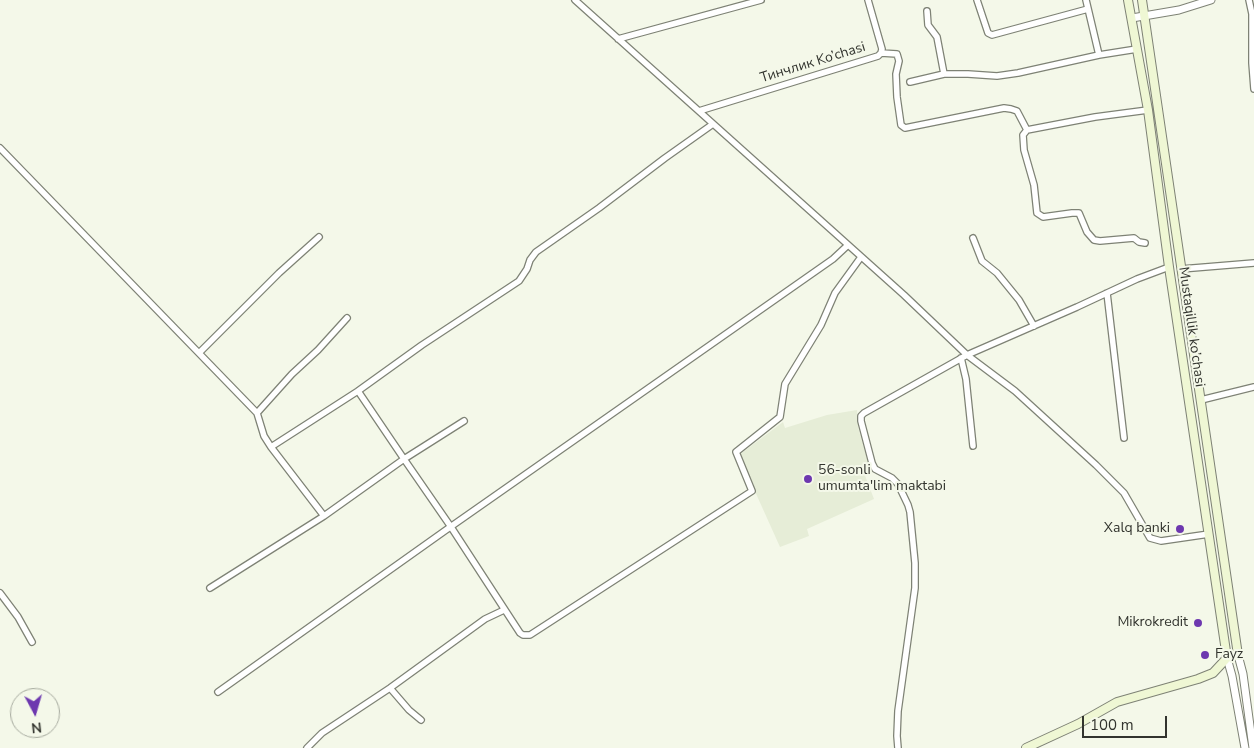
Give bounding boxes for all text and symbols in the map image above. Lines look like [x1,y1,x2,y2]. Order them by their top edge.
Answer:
street label: Тинчлик Ko’chasi [758,39,868,87]
street label: Mustaqillik ko’chasi [1174,266,1208,388]
place label: 56-sonli umumta'lim maktabi [818,463,946,496]
marker: 56-sonli umumta'lim maktabi [802,473,814,485]
place label: Xalq banki [1104,521,1170,537]
marker: Xalq banki [1174,523,1186,535]
place label: Mikrokredit [1117,615,1188,631]
marker: Mikrokredit [1192,617,1204,629]
place label: Fayz [1215,647,1243,663]
marker: Fayz [1199,649,1211,661]
north arrow [10,688,60,738]
scale bar [1084,706,1169,738]
text: 100 m [1090,715,1134,735]
text: N [30,717,43,737]

